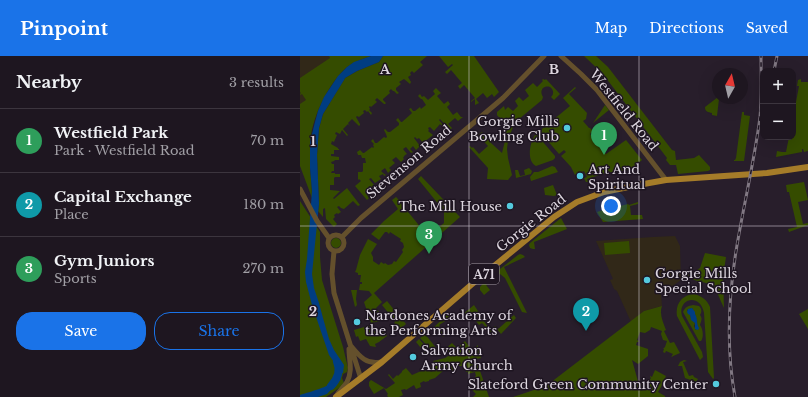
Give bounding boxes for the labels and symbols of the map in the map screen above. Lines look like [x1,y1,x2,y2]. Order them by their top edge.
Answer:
text: A [379,61,391,78]
text: B [549,61,559,78]
street label: Westfield Road [585,65,662,154]
north arrow [712,68,748,104]
place label: Gorgie Mills Bowling Club [469,113,559,145]
street label: Stevenson Road [363,121,455,203]
pin: 1 [591,122,617,155]
marker: Gorgie Mills Bowling Club [562,123,572,133]
text: 1 [310,133,316,150]
place label: Art And Spiritual [587,161,645,193]
marker: Art And Spiritual [575,171,585,181]
street label: Gorgie Road [493,190,570,256]
your location [601,196,621,216]
place label: The Mill House [398,198,502,215]
marker: The Mill House [505,201,515,211]
pin: 3 [416,221,442,254]
road number: A71 [469,264,499,284]
place label: Gorgie Mills Special School [655,265,752,297]
marker: Gorgie Mills Special School [642,275,652,285]
pin: 2 [573,298,599,331]
text: 2 [309,303,317,320]
place label: Nardones Academy of the Performing Arts [365,307,513,339]
marker: Nardones Academy of the Performing Arts [352,317,362,327]
place label: Salvation Army Church [420,342,513,374]
marker: Salvation Army Church [408,352,418,362]
place label: Slateford Green Community Center [468,376,709,393]
marker: Slateford Green Community Center [711,379,721,389]

